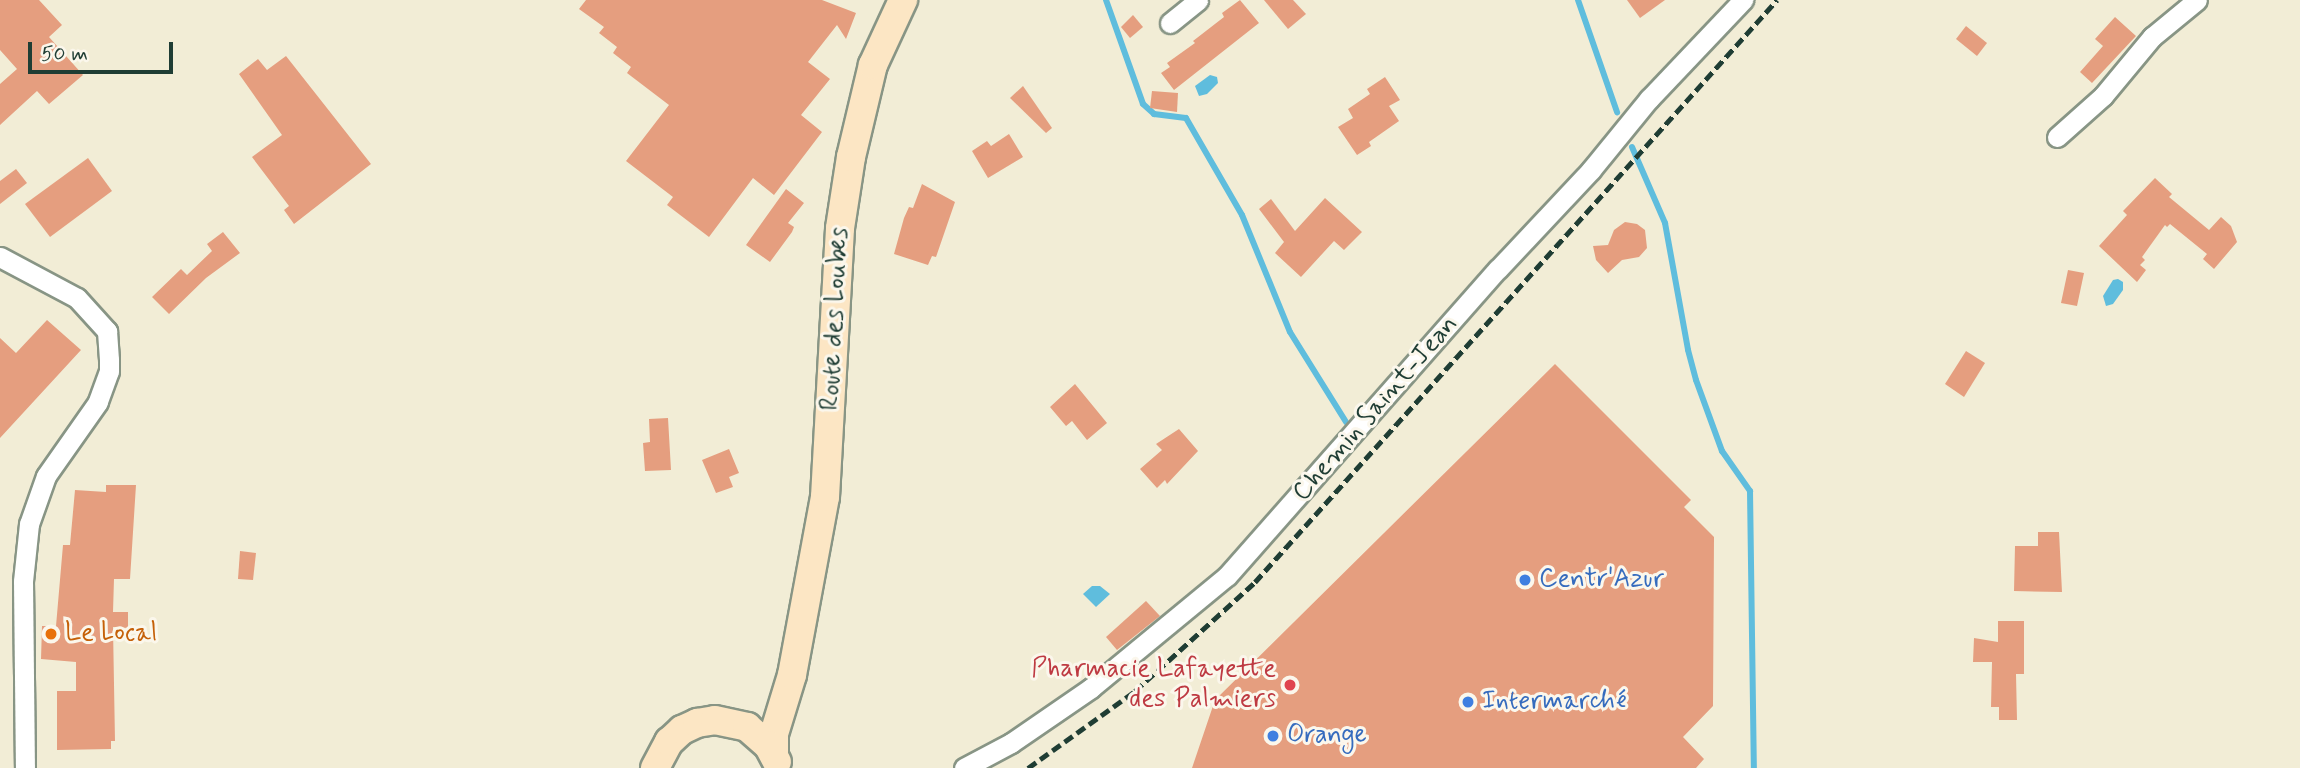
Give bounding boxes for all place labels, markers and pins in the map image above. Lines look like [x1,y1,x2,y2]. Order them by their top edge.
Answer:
place label: Centr'Azur [1539,564,1664,596]
marker: Centr'Azur [1517,572,1533,588]
place label: Le Local [65,618,158,650]
marker: Le Local [43,626,59,642]
place label: Pharmacie Lafayette des Palmiers [1034,654,1276,716]
marker: Pharmacie Lafayette des Palmiers [1282,677,1298,693]
place label: Intermarché [1482,686,1627,718]
marker: Intermarché [1460,694,1476,710]
place label: Orange [1287,720,1367,752]
marker: Orange [1265,728,1281,744]

